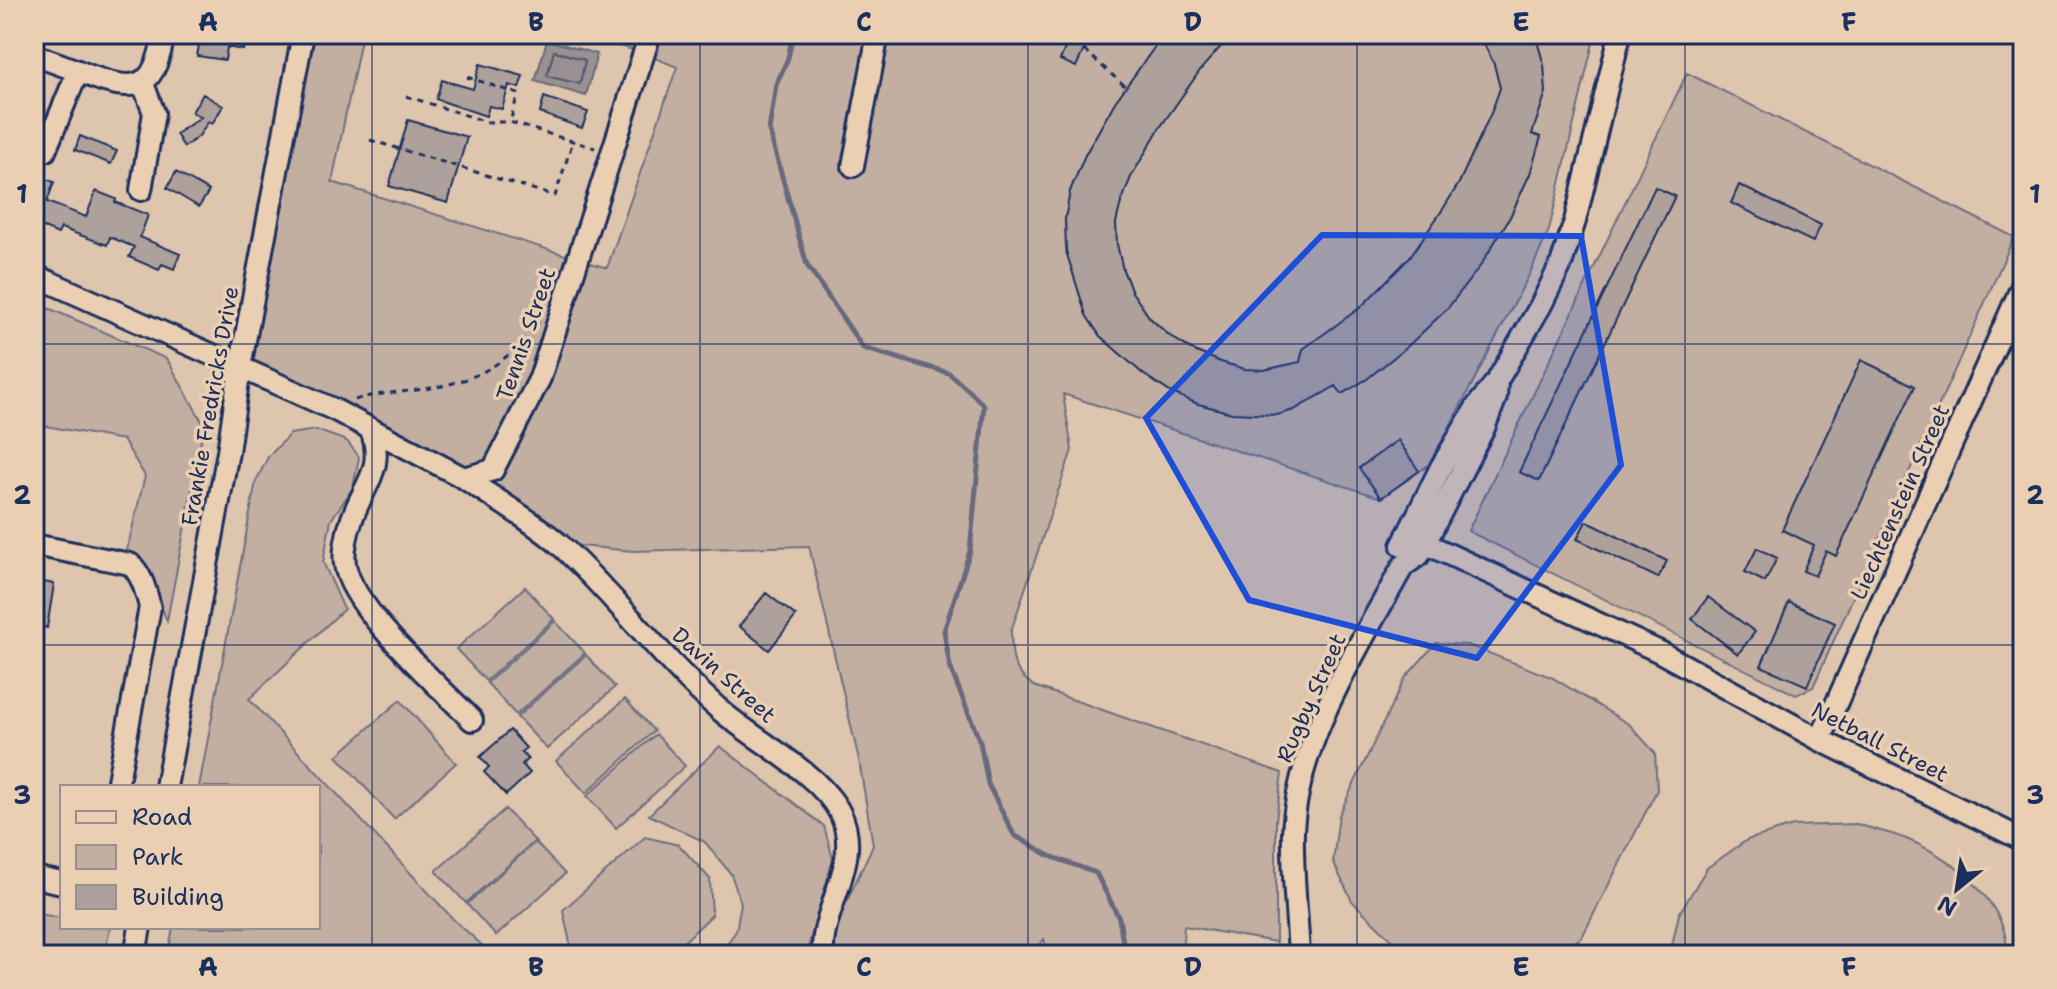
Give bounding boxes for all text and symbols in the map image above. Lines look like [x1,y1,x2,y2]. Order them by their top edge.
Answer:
text: A [198,4,218,39]
text: B [528,4,544,39]
text: C [856,4,872,39]
text: D [1184,4,1202,39]
text: E [1512,4,1530,39]
text: F [1841,4,1857,39]
text: 1 [16,176,28,211]
text: 1 [2029,176,2041,211]
street label: Tennis Street [490,264,562,404]
street label: Frankie Fredricks Drive [175,284,245,528]
street label: Liechtenstein Street [1844,400,1956,604]
text: 2 [13,477,31,512]
text: 2 [2026,477,2044,512]
street label: Davin Street [666,621,782,729]
street label: Rugby Street [1270,629,1352,767]
street label: Netball Street [1807,695,1953,789]
text: 3 [13,777,31,812]
text: 3 [2026,777,2044,812]
legend [60,785,320,929]
text: Road [132,801,192,833]
text: Park [132,841,184,873]
north arrow [1917,849,1997,929]
text: Building [132,881,224,913]
text: N [1932,889,1962,923]
text: A [198,949,218,984]
text: B [528,949,544,984]
text: C [856,949,872,984]
text: D [1184,949,1202,984]
text: E [1512,949,1530,984]
text: F [1841,949,1857,984]

